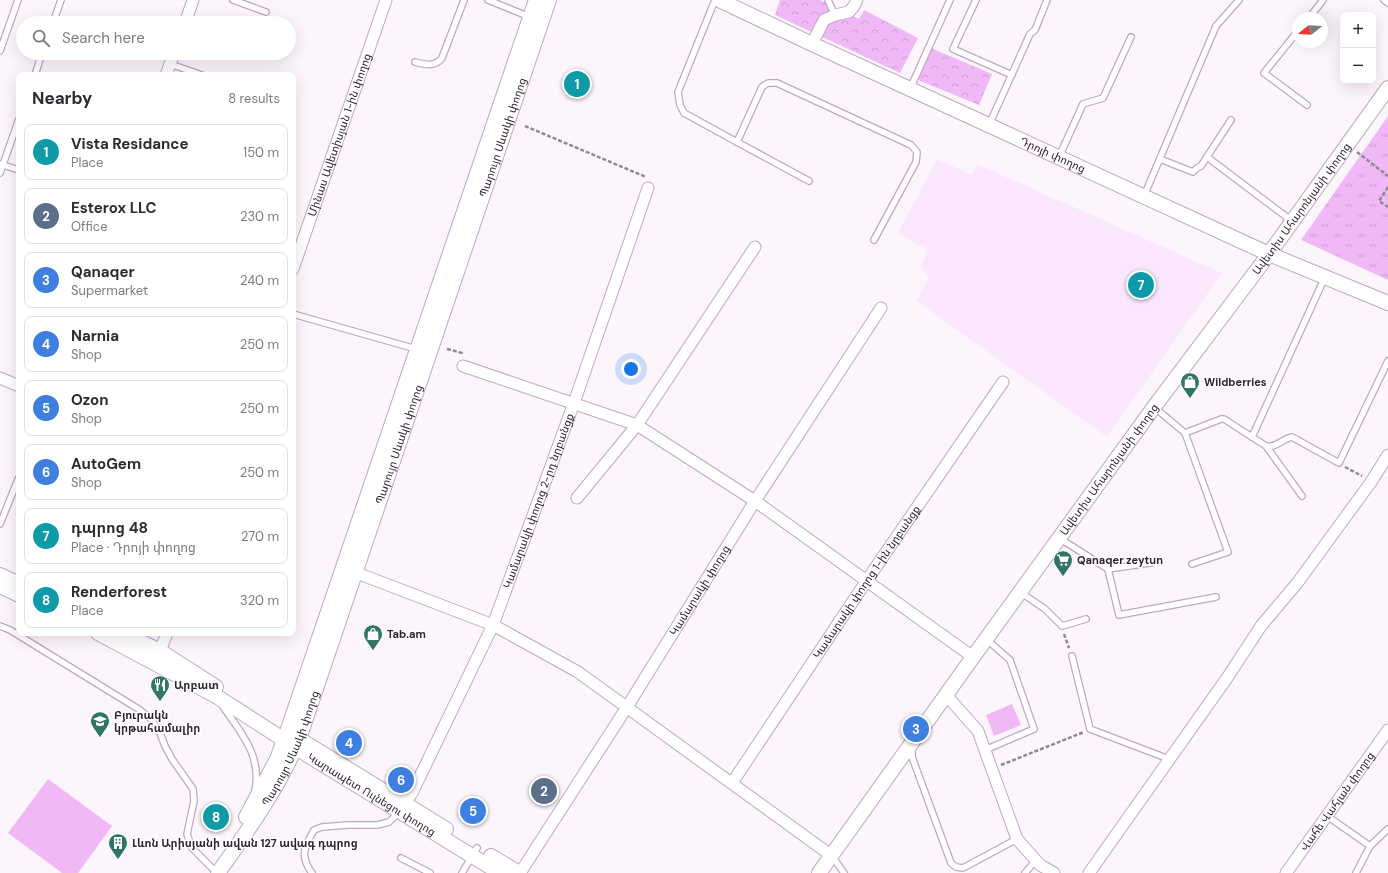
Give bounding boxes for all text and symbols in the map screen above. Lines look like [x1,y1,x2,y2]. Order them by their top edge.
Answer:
north arrow [1292,12,1328,48]
map controls [1340,12,1376,84]
button: + [1340,12,1376,48]
search box [16,16,296,60]
icon: search [30,27,52,49]
text: Search here [62,28,145,48]
button: − [1340,48,1376,84]
street label: Մինաս Ավետիսյան 1-ին փողոց [305,51,374,218]
pin: 1 [564,69,590,99]
street label: Պարույր Սևակի փողոց [476,76,529,199]
text: Nearby [32,87,92,109]
text: 8 results [228,90,280,107]
text: Vista Residance [71,134,188,154]
street label: Դրոյի փողոց [1018,134,1088,176]
street label: Ավետիս Ահարոնյանի փողոց [1249,140,1354,277]
text: 1 [44,144,48,161]
text: 150 m [243,144,279,161]
text: Place [71,154,103,171]
text: Esterox LLC [71,198,157,218]
text: 2 [42,208,50,225]
text: 230 m [240,208,279,225]
text: Office [71,218,108,235]
text: Qanaqer [71,262,135,282]
pin: 7 [1128,270,1154,300]
text: 3 [42,272,50,289]
text: 240 m [240,272,279,289]
text: Supermarket [71,282,148,299]
text: Narnia [71,326,119,346]
text: 4 [42,336,50,353]
text: 250 m [240,336,279,353]
text: Shop [71,346,102,363]
your location [621,359,641,379]
shop icon: Wildberries [1179,371,1201,399]
place label: Wildberries [1204,375,1267,389]
street label: Պարույր Սևակի փողոց [372,383,425,506]
text: Ozon [71,390,109,410]
text: 5 [42,400,50,417]
text: 250 m [240,400,279,417]
street label: Ավետիս Ահարոնյանի փողոց [1056,401,1161,538]
text: Shop [71,410,102,427]
street label: Կամարակի փողոց 2-րդ նրբանցք [500,411,577,590]
text: AutoGem [71,454,141,474]
text: 6 [42,464,50,481]
text: 250 m [240,464,279,481]
text: Shop [71,474,102,491]
street label: Կամարակի փողոց 1-ին նրբանցք [810,503,923,661]
text: դպրոց 48 [71,518,148,538]
text: 7 [43,528,49,545]
text: 270 m [241,528,279,545]
text: Place · Դրոյի փողոց [71,539,196,556]
street label: Կամարակի փողոց [666,542,733,638]
supermarket icon: Qanaqer zeytun [1052,549,1074,577]
place label: Qanaqer zeytun [1077,553,1163,567]
text: Renderforest [71,582,167,602]
text: 8 [42,592,50,609]
text: 320 m [240,592,279,609]
text: Place [71,602,103,619]
shop icon: Tab.am [362,623,384,651]
place label: Tab.am [387,627,426,641]
restaurant icon: Արբատ [149,674,171,702]
place label: Արբատ [174,678,219,692]
street label: Պարույր Սևակի փողոց [258,689,322,809]
place label: Բյուրակն կրթահամալիր [114,708,200,735]
school or university icon: Բյուրակն կրթահամալիր [89,710,111,738]
pin: 3 [903,714,929,744]
pin: 4 [336,728,362,758]
street label: Վահե Վահյան փողոց [1297,749,1377,854]
street label: Կարապետ Ուլնեցու փողոց [305,750,438,839]
pin: 6 [388,765,414,795]
pin: 2 [531,776,557,806]
pin: 5 [460,796,486,826]
pin: 8 [203,802,229,832]
building icon: Լևոն Արիսյանի ավան 127 ավագ դպրոց [107,832,129,860]
place label: Լևոն Արիսյանի ավան 127 ավագ դպրոց [132,836,358,850]

